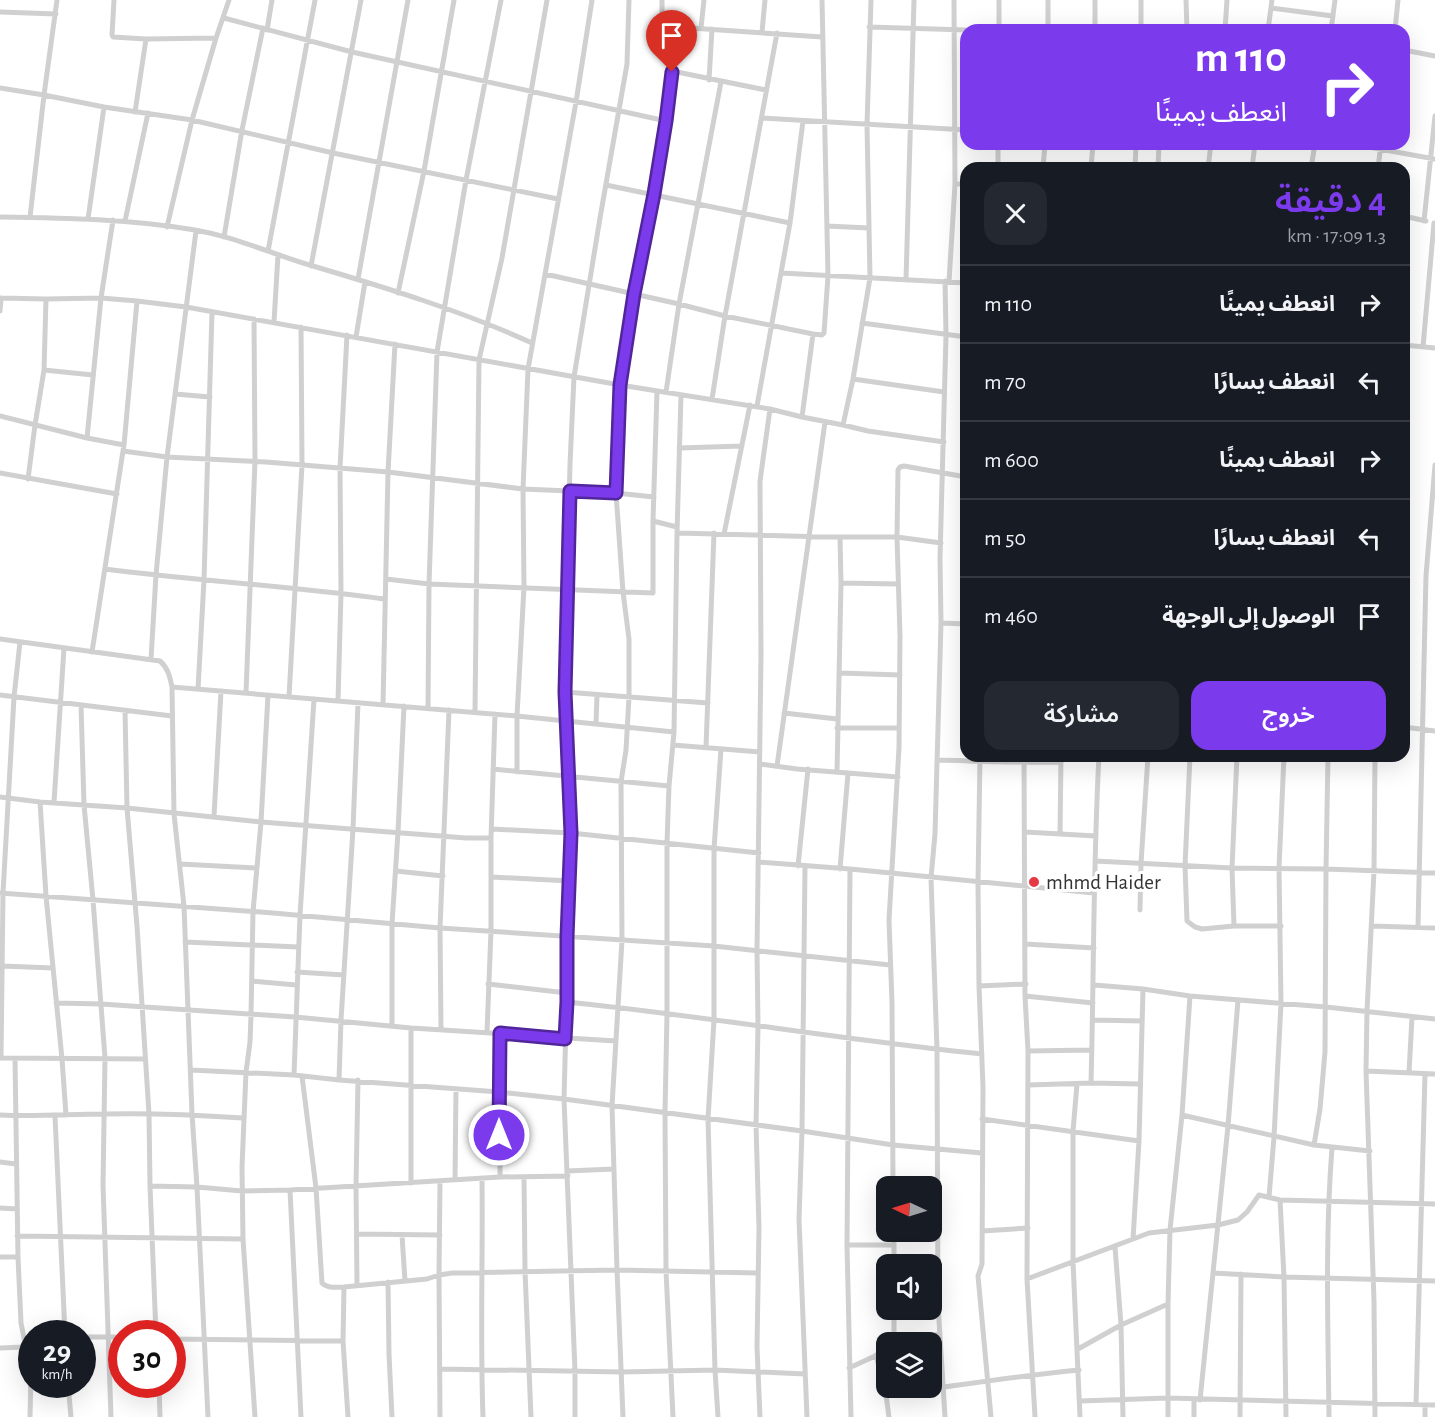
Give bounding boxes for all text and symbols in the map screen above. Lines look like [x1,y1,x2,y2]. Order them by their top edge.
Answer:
pin [646,10,697,72]
icon: arrive [655,19,688,52]
text: 110 m [1195,37,1287,79]
icon: right [1308,48,1386,126]
text: انعطف يمينًا [1155,99,1287,126]
button: close [984,182,1047,245]
text: 4 دقيقة [1275,183,1386,219]
text: 1.3 km · 17:09 [1287,226,1386,246]
icon: right [1353,288,1386,321]
text: 110 m [984,293,1032,315]
text: انعطف يمينًا [1219,293,1335,315]
icon: left [1353,366,1386,399]
text: 70 m [984,371,1026,393]
text: انعطف يسارًا [1213,371,1335,393]
icon: right [1353,444,1386,477]
text: 600 m [984,449,1039,471]
text: انعطف يمينًا [1219,449,1335,471]
icon: left [1353,522,1386,555]
text: 50 m [984,527,1026,549]
text: انعطف يسارًا [1213,527,1335,549]
icon: arrive [1353,600,1386,633]
text: 460 m [984,605,1038,627]
text: الوصول إلى الوجهة [1162,605,1335,627]
button: مشاركة [984,681,1179,750]
button: خروج [1191,681,1386,750]
place label: mhmd Haider [1046,872,1161,893]
marker: mhmd Haider [1027,875,1041,889]
position arrow [467,1103,531,1167]
north arrow [876,1176,942,1242]
map controls [876,1176,942,1398]
button: sound [876,1254,942,1320]
speed limit sign: 30 [108,1320,186,1398]
button: layers [876,1332,942,1398]
text: 29 [43,1337,71,1367]
text: km/h [42,1367,72,1382]

